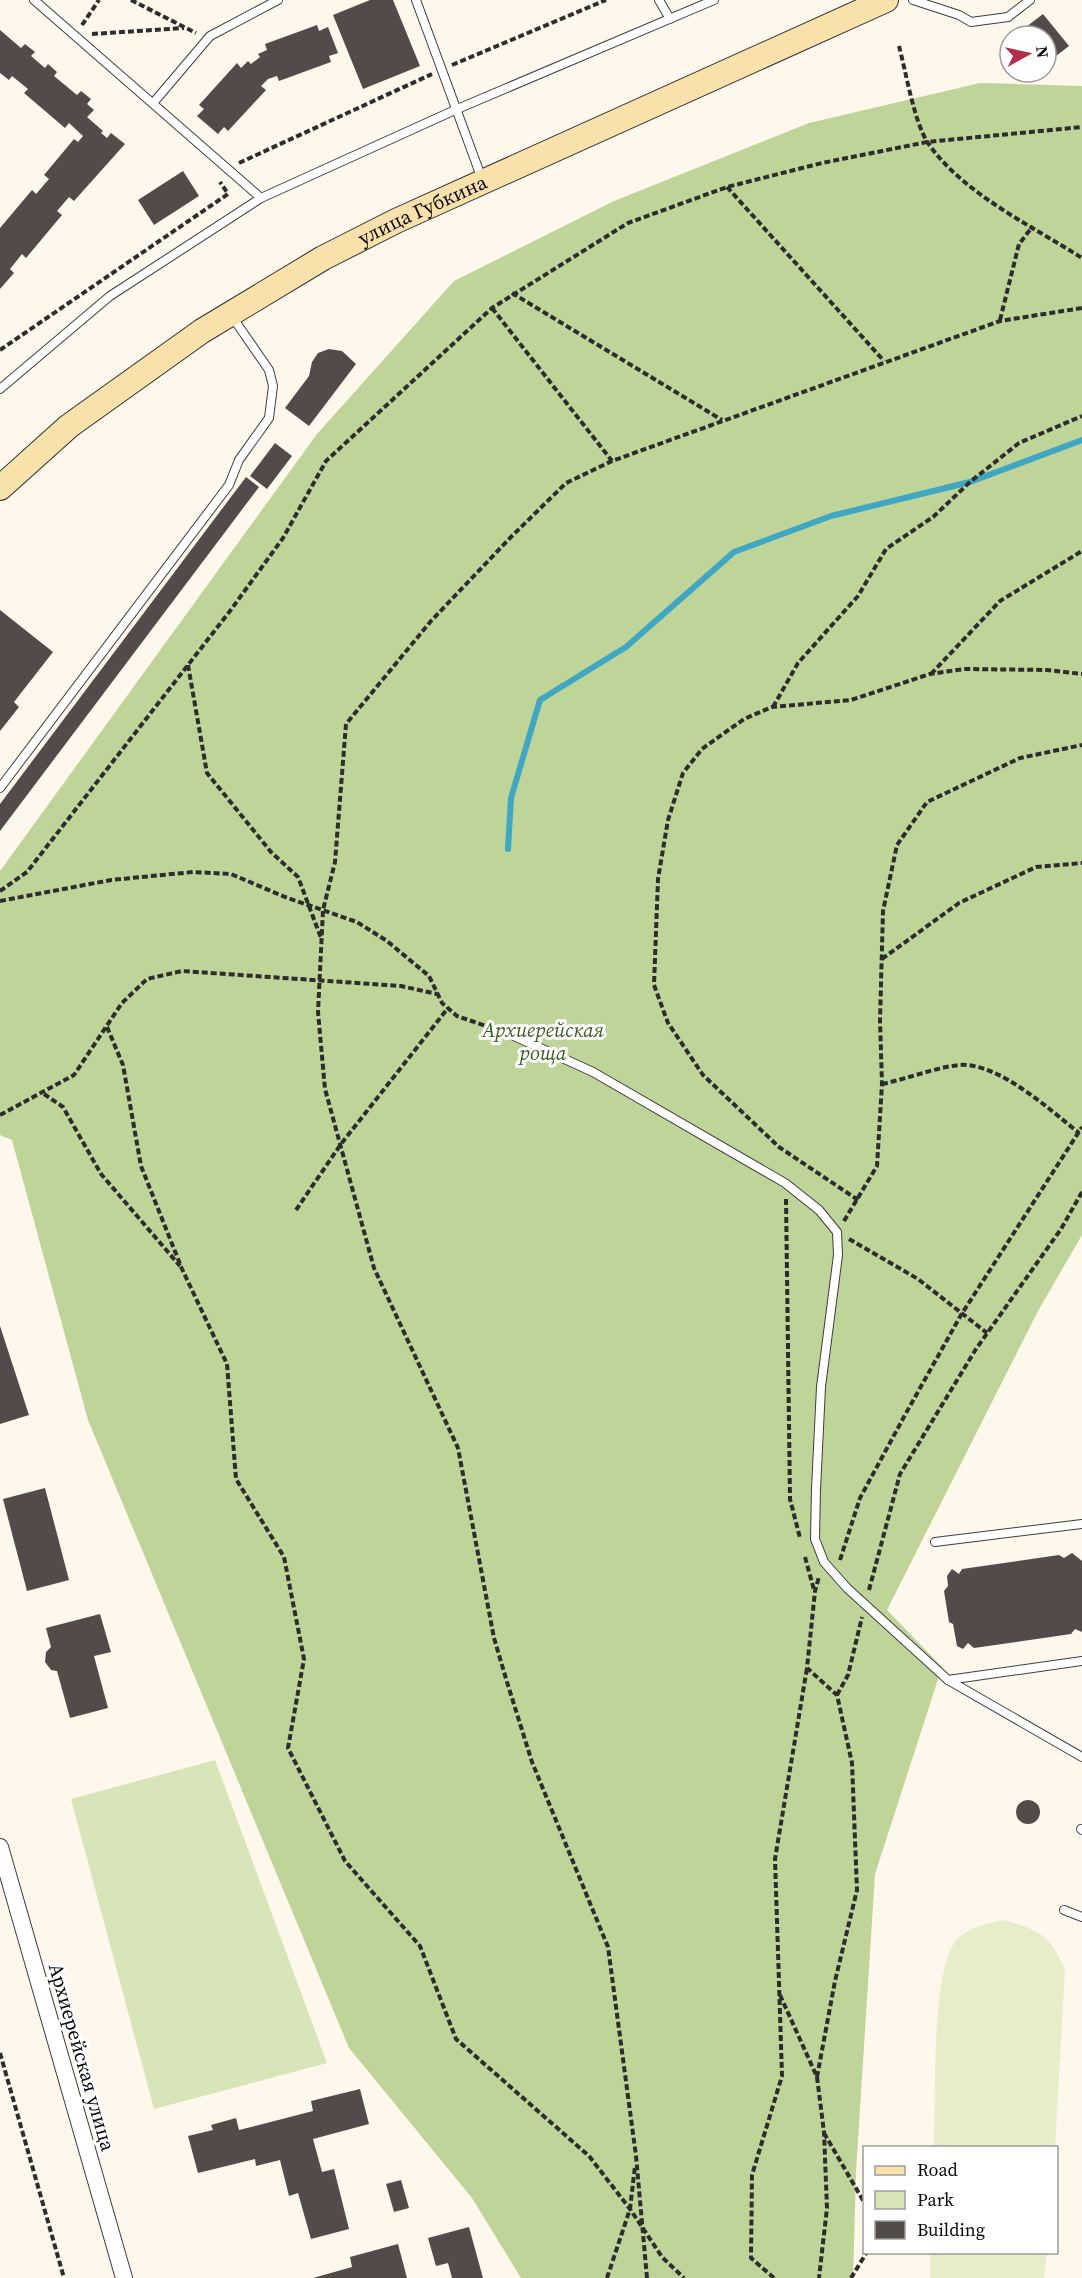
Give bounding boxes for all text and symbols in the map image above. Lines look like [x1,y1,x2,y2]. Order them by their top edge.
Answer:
north arrow [998,24,1058,84]
text: N [1031,45,1055,60]
street label: улица Губкина [353,167,492,252]
park label: Архиерейская роща [481,1016,604,1067]
street label: Архиерейская улица [42,1960,122,2155]
legend [863,2146,1058,2254]
text: Road [917,2157,958,2182]
text: Park [917,2187,954,2212]
text: Building [917,2217,985,2242]

